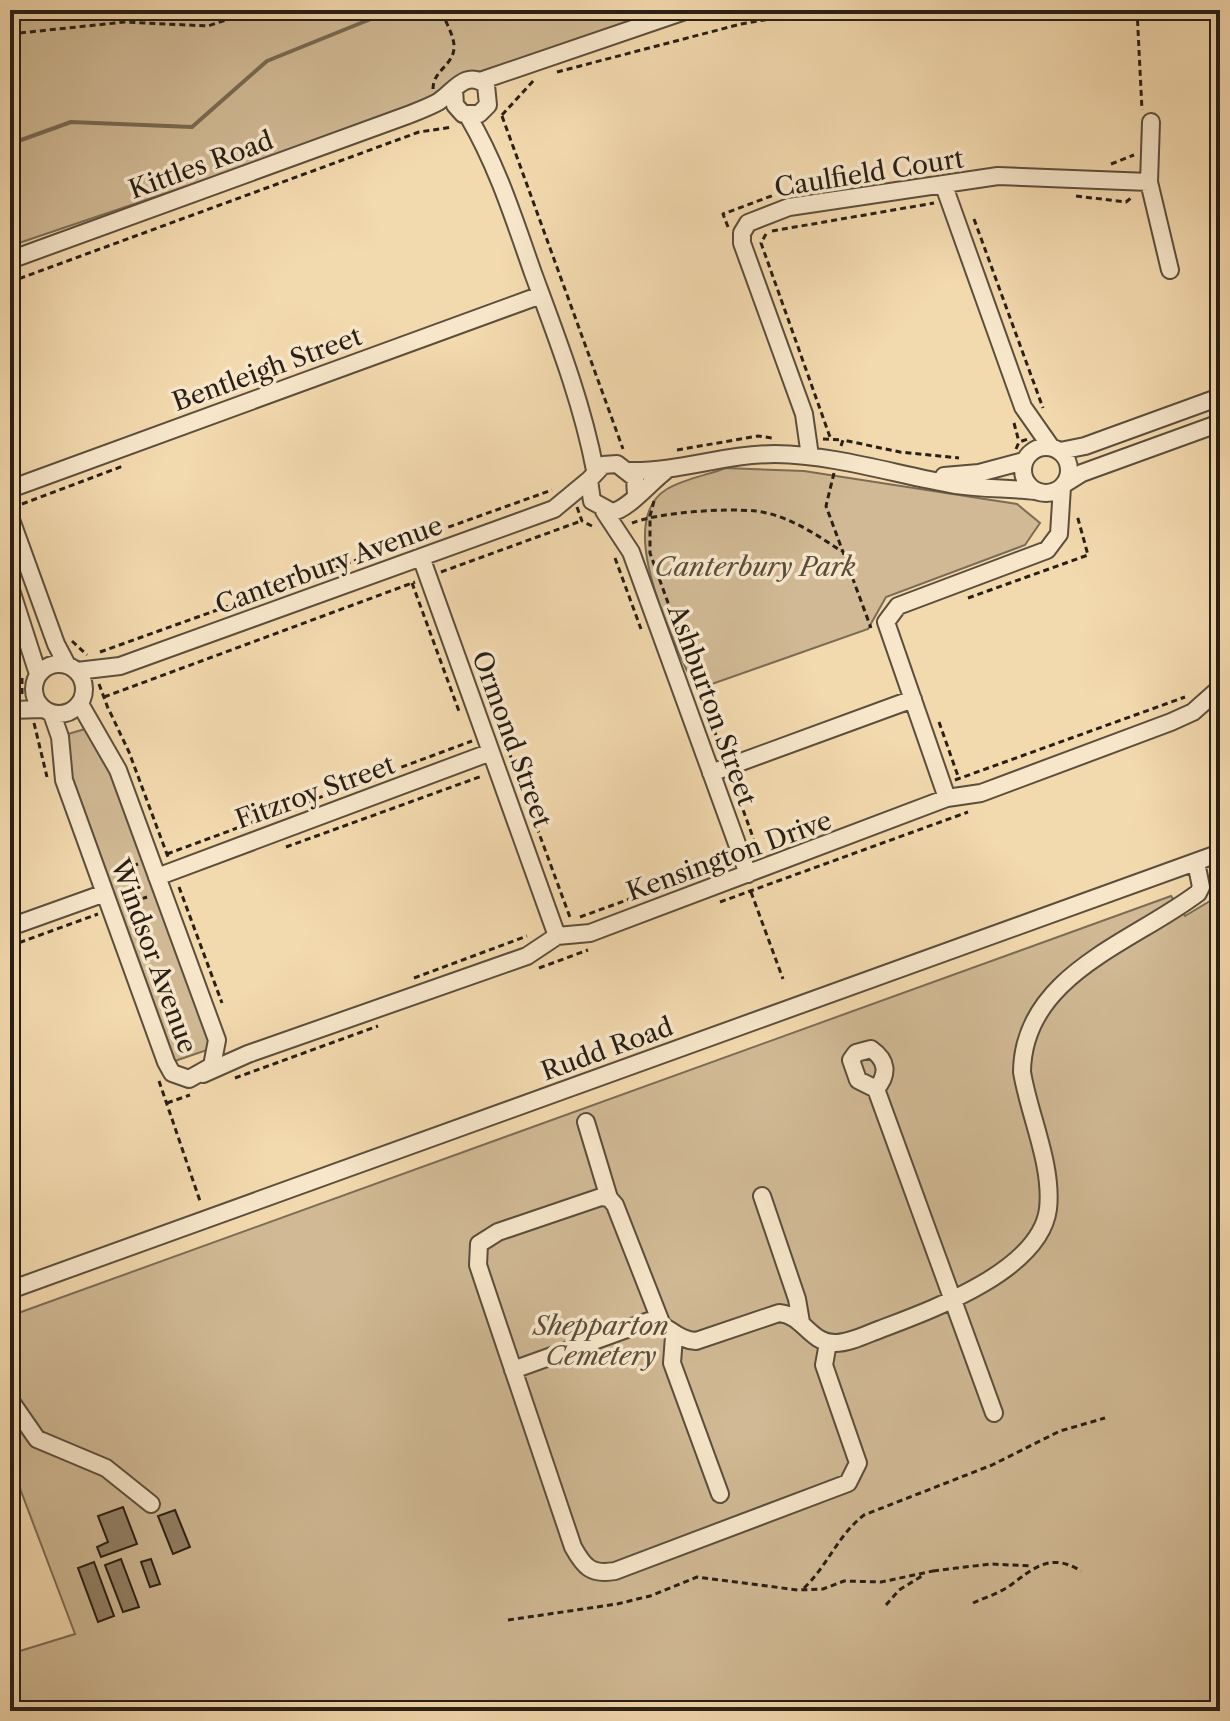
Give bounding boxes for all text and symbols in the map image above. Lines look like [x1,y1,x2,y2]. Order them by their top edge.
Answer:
street label: Kittles Road [124,124,278,206]
street label: Caulfield Court [772,142,967,204]
street label: Bentleigh Street [168,320,367,418]
street label: Canterbury Avenue [211,509,447,621]
park label: Canterbury Park [654,551,856,583]
street label: Ashburton Street [660,599,763,811]
street label: Ormond Street [465,646,559,832]
street label: Fitzroy Street [231,748,400,836]
street label: Kensington Drive [622,804,836,908]
street label: Windsor Avenue [104,854,204,1058]
street label: Rudd Road [537,1010,677,1088]
park label: Shepparton Cemetery [531,1310,669,1372]

